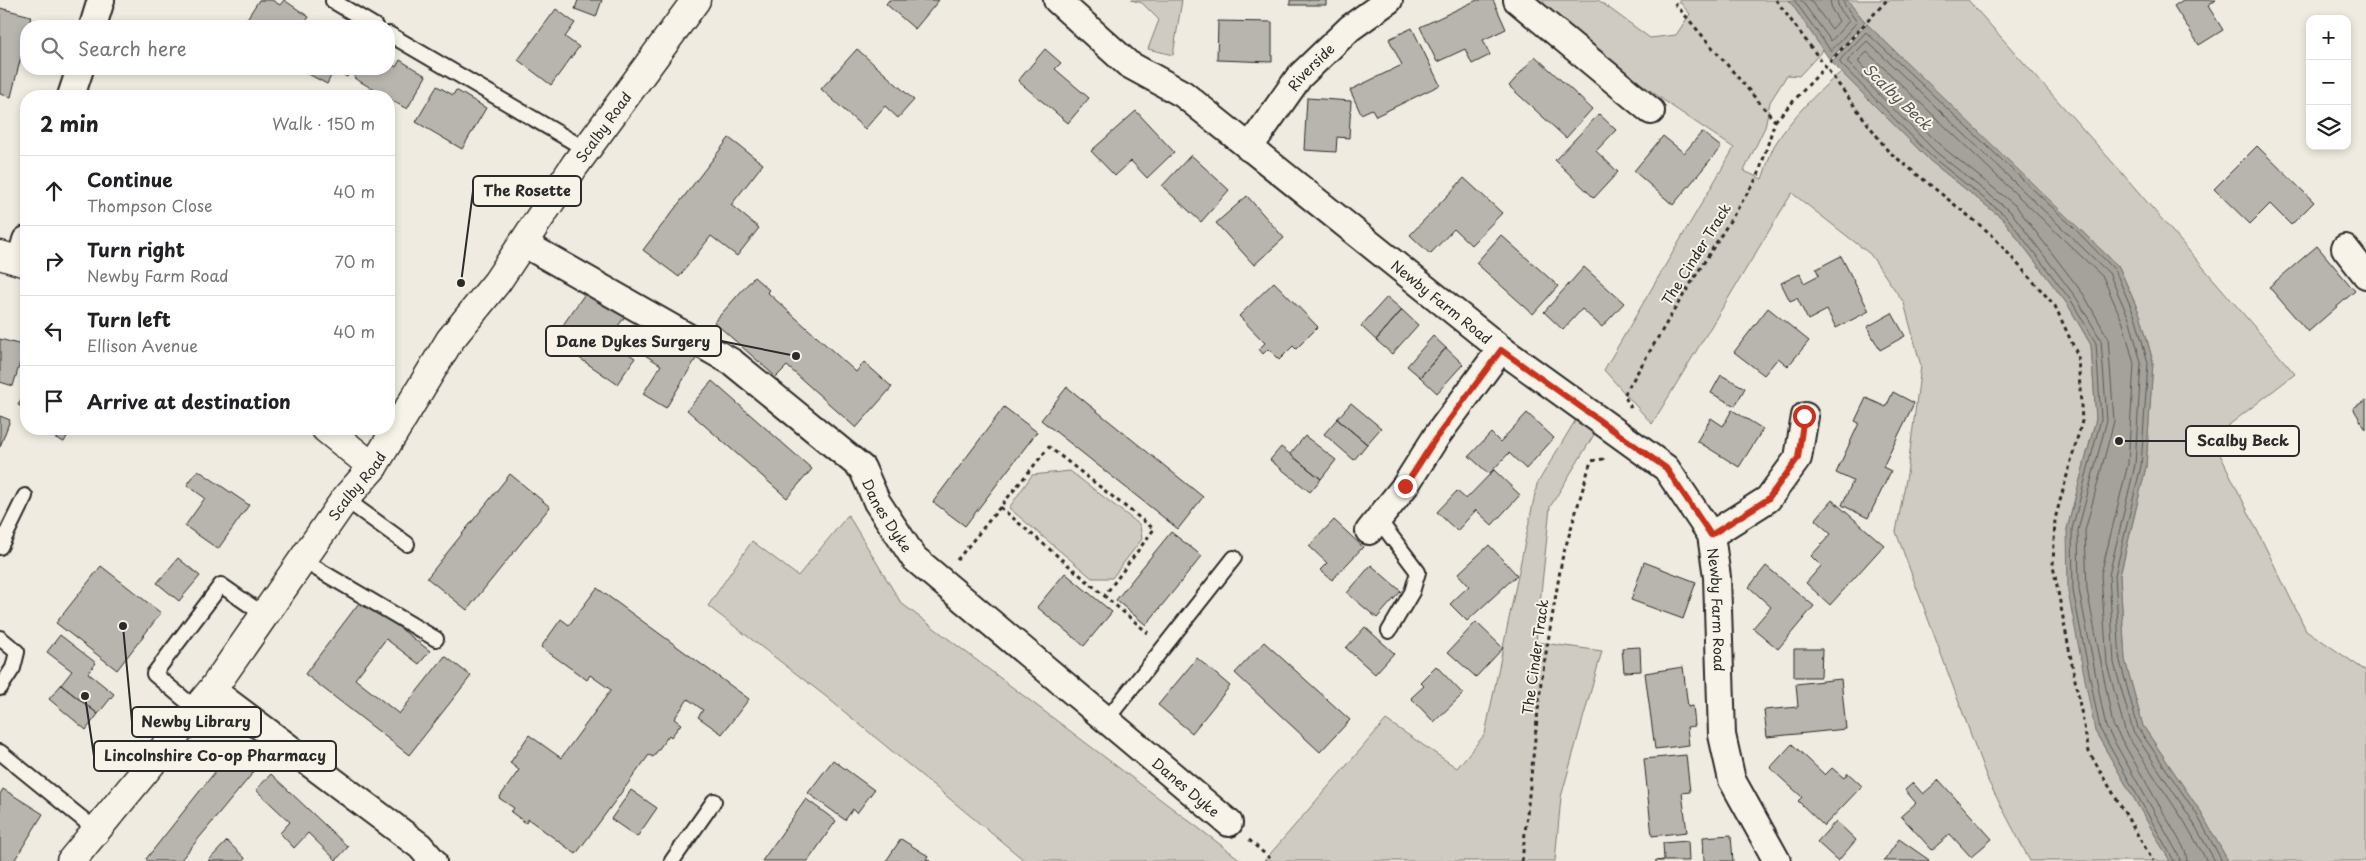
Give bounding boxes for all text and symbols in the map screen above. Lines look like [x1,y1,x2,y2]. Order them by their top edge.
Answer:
map controls [2306,15,2351,150]
button: + [2306,15,2351,60]
search box [20,20,395,75]
icon: search [38,34,66,62]
text: Search here [78,34,187,62]
street label: Riverside [1282,38,1339,95]
water label: Scalby Beck [1858,57,1938,135]
button: − [2306,60,2351,105]
street label: Scalby Road [570,87,636,166]
button: layers [2306,105,2351,150]
text: 2 min [40,107,99,139]
text: Walk · 150 m [272,111,375,135]
text: Continue [87,165,173,193]
callout: The Rosette [473,176,581,206]
icon: ahead [40,177,68,205]
text: The Rosette [483,178,571,201]
text: 40 m [333,179,375,203]
text: Thompson Close [87,193,213,217]
street label: The Cinder Track [1656,199,1736,309]
text: Turn right [87,235,185,263]
icon: right [40,247,68,275]
text: 70 m [335,249,375,273]
street label: Newby Farm Road [1387,255,1497,349]
text: Newby Farm Road [87,263,229,287]
text: Turn left [87,305,171,333]
icon: left [40,317,68,345]
text: 40 m [333,319,375,343]
callout: Dane Dykes Surgery [546,326,721,356]
text: Dane Dykes Surgery [556,329,711,352]
text: Ellison Avenue [87,333,198,357]
icon: arrive [40,387,68,415]
text: Arrive at destination [87,387,291,415]
route start [1793,405,1816,428]
callout: Scalby Beck [2186,426,2299,456]
text: Scalby Beck [2197,428,2289,451]
street label: Scalby Road [323,447,391,525]
street label: Danes Dyke [857,475,918,556]
route end [1394,475,1417,498]
street label: Newby Farm Road [1702,546,1730,672]
street label: The Cinder Track [1516,597,1554,716]
callout: Newby Library [132,707,261,737]
text: Newby Library [141,709,251,732]
callout: Lincolnshire Co-op Pharmacy [94,741,336,771]
text: Lincolnshire Co-op Pharmacy [104,743,326,766]
street label: Danes Dyke [1148,752,1224,822]

